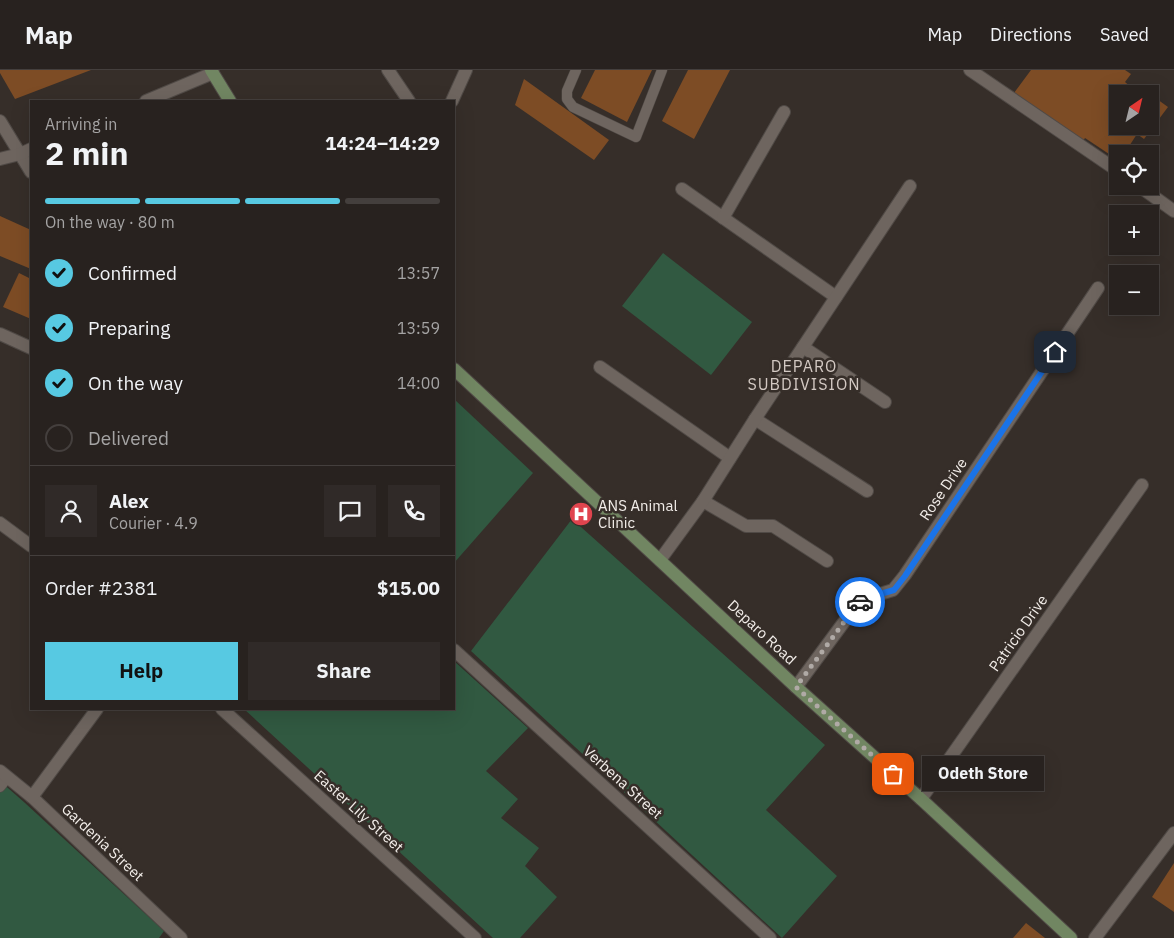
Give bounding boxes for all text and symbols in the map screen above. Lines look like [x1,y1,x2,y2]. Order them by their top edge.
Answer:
text: Map [25,19,73,51]
text: Map [927,23,962,46]
text: Directions [990,23,1072,46]
text: Saved [1100,23,1149,46]
north arrow [1109,85,1159,135]
map controls [1109,85,1159,315]
text: Arriving in [45,114,117,134]
text: 14:24–14:29 [325,131,440,155]
text: 2 min [45,132,129,174]
button: locate [1109,145,1159,195]
button: + [1109,205,1159,255]
text: On the way · 80 m [45,212,175,232]
icon: check [45,259,73,287]
text: Confirmed [88,261,177,285]
text: 13:57 [397,263,440,283]
button: − [1109,265,1159,315]
icon: check [45,314,73,342]
text: Preparing [88,316,170,340]
text: 13:59 [397,318,440,338]
pin [1034,331,1076,373]
icon: home [1041,338,1069,366]
district label: DEPARO SUBDIVISION [747,356,861,394]
icon: check [45,369,73,397]
text: On the way [88,371,183,395]
text: 14:00 [397,373,440,393]
text: Delivered [88,426,169,450]
street label: Rose Drive [915,454,971,524]
button: person [45,485,97,537]
button: chat [324,485,376,537]
button: phone [388,485,440,537]
text: Alex [109,489,149,513]
place label: ANS Animal Clinic [598,496,678,532]
hospital icon: ANS Animal Clinic [568,501,594,527]
text: Courier · 4.9 [109,513,198,533]
text: Order #2381 [45,576,157,600]
text: $15.00 [377,576,440,600]
courier [835,577,885,627]
icon: car [846,588,874,616]
street label: Patricio Drive [985,591,1051,675]
street label: Deparo Road [724,595,800,669]
button: Help [45,642,238,700]
button: Share [248,642,440,700]
street label: Verbena Street [579,741,667,823]
pin [872,753,914,795]
callout: Odeth Store [923,756,1046,792]
icon: bag [879,760,907,788]
text: Odeth Store [938,763,1028,783]
street label: Easter Lily Street [310,766,408,856]
street label: Gardenia Street [58,799,148,885]

